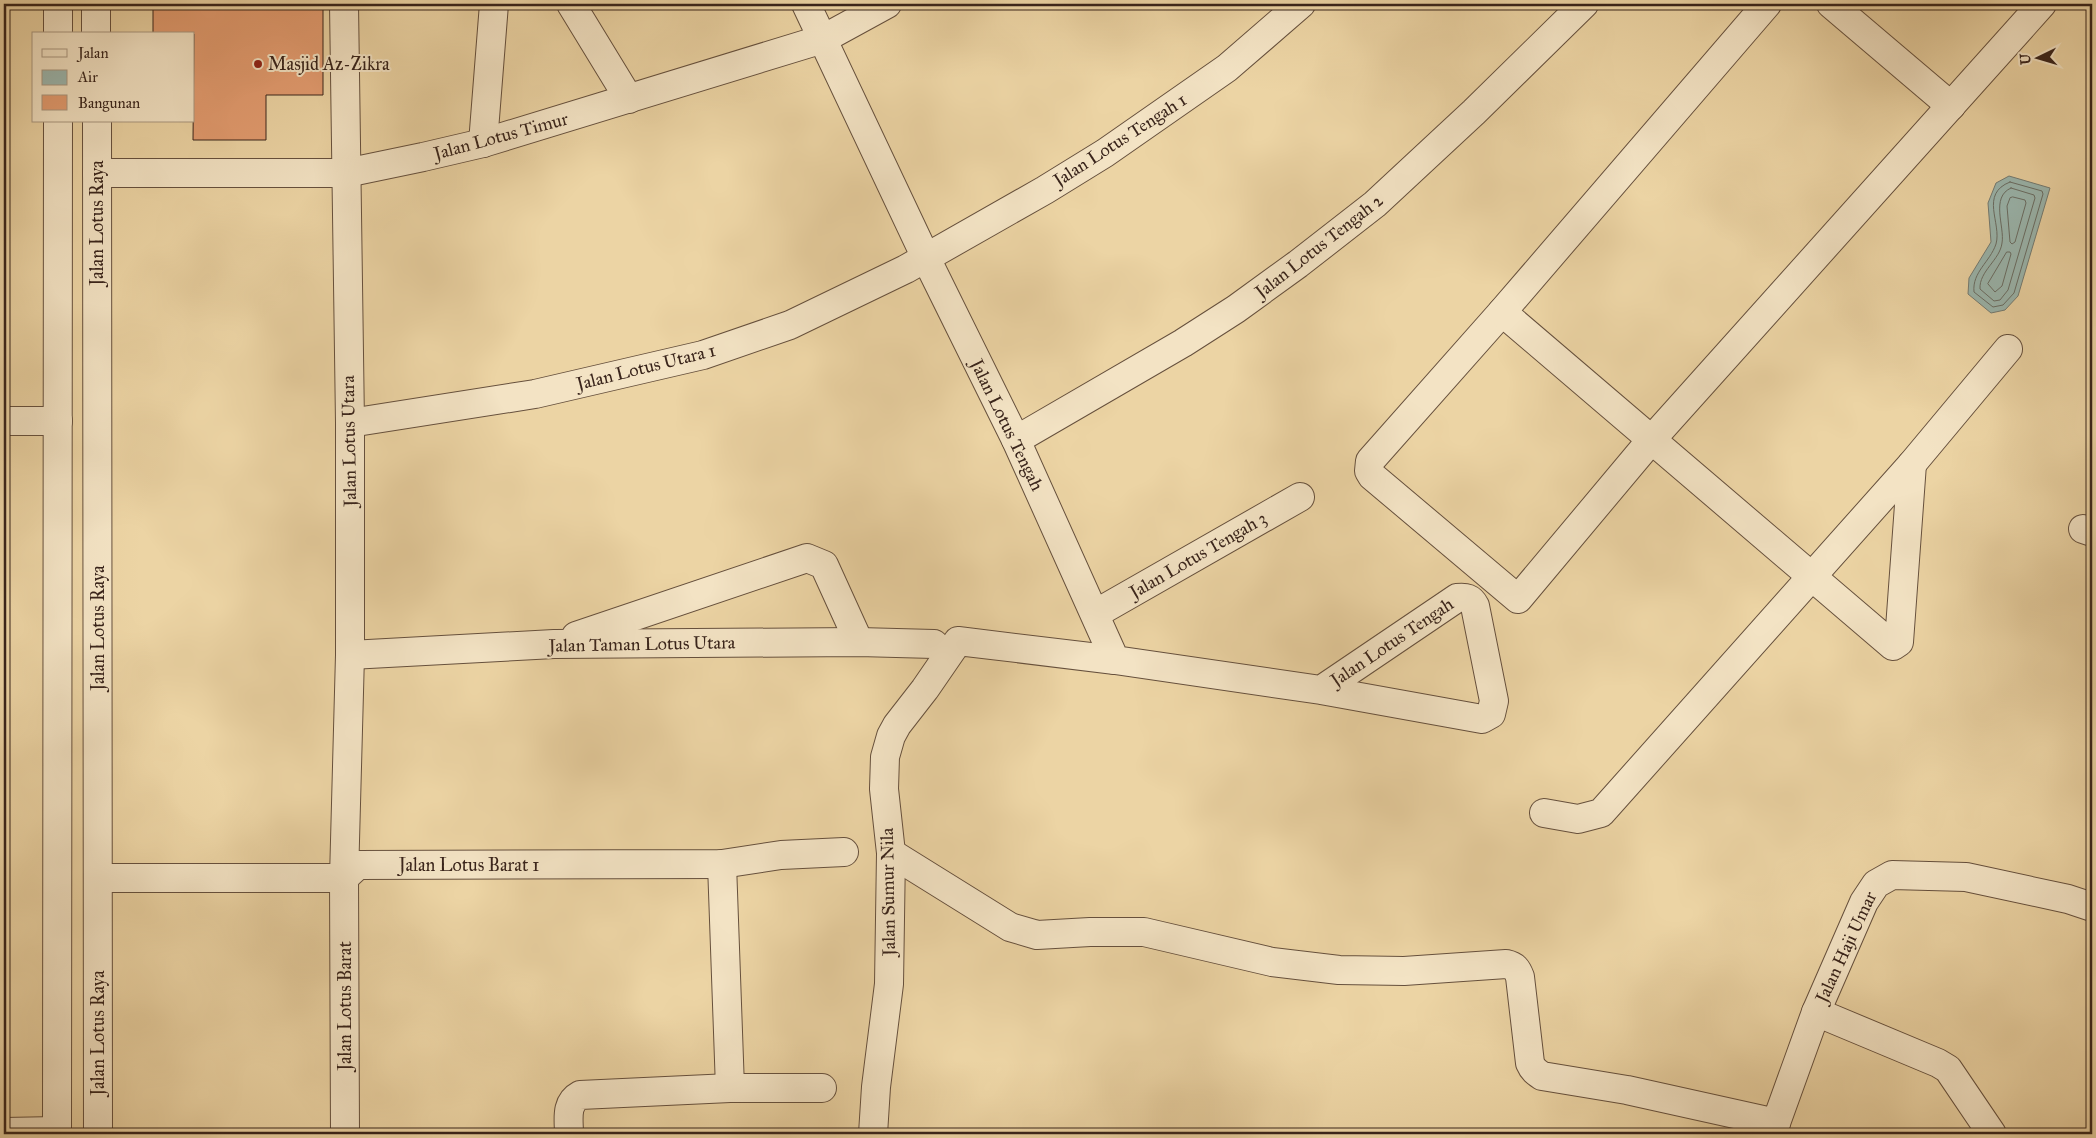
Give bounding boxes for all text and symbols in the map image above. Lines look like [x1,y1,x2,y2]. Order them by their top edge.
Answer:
legend [32,32,195,122]
north arrow [2014,32,2064,82]
text: Jalan [76,44,109,63]
text: U [2017,52,2034,65]
place label: Masjid Az-Zikra [268,53,390,75]
marker: Masjid Az-Zikra [252,58,264,70]
text: Air [77,68,98,86]
street label: Jalan Lotus Tengah 1 [1048,89,1191,193]
text: Bangunan [78,94,140,112]
street label: Jalan Lotus Timur [430,107,571,166]
street label: Jalan Lotus Raya [86,160,109,288]
street label: Jalan Lotus Tengah 2 [1249,189,1388,305]
street label: Jalan Lotus Utara 1 [572,339,718,396]
street label: Jalan Lotus Tengah [964,354,1048,495]
street label: Jalan Lotus Utara [337,375,362,509]
street label: Jalan Lotus Tengah 3 [1124,507,1271,605]
street label: Jalan Lotus Raya [87,565,110,693]
street label: Jalan Lotus Tengah [1325,593,1458,693]
street label: Jalan Taman Lotus Utara [546,631,736,658]
street label: Jalan Sumur Nila [876,827,901,958]
street label: Jalan Lotus Barat 1 [397,854,539,877]
street label: Jalan Haji Umar [1810,888,1882,1008]
street label: Jalan Lotus Barat [334,941,357,1073]
street label: Jalan Lotus Raya [87,970,110,1098]

